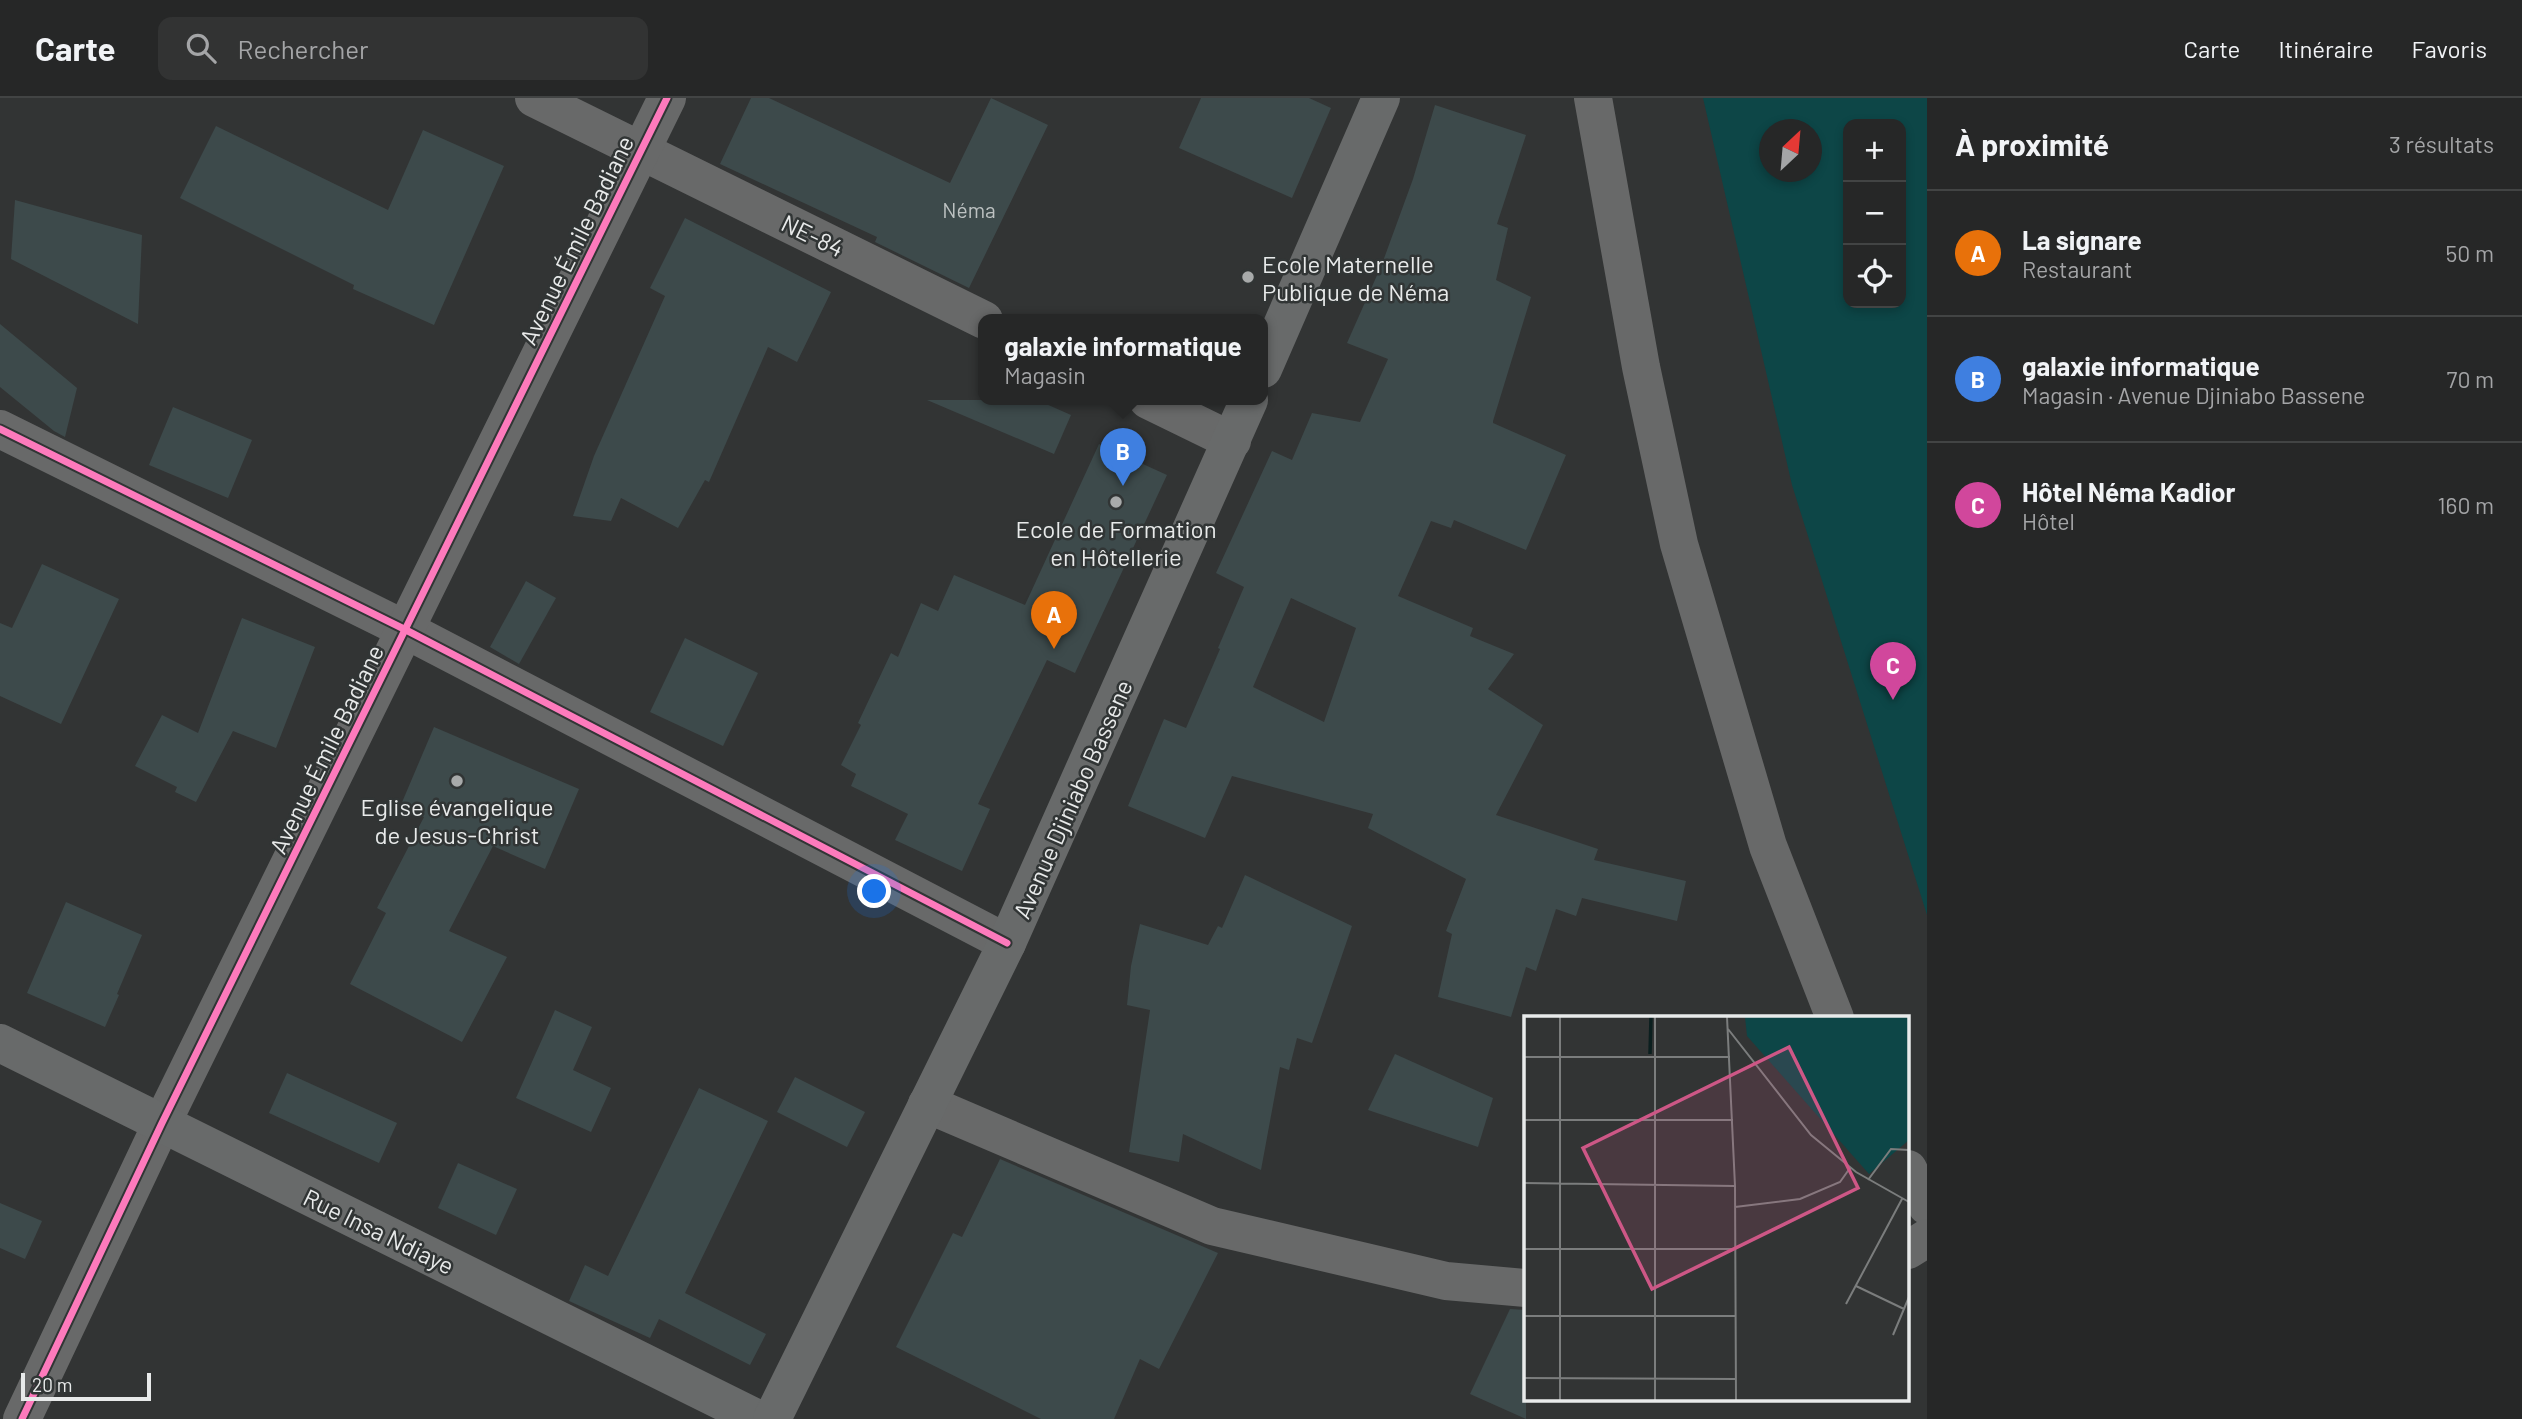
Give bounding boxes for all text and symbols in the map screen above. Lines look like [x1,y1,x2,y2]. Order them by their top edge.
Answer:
search box [158,17,648,80]
text: Carte [35,28,116,68]
icon: search [182,29,220,67]
text: Rechercher [238,33,368,64]
text: Carte [2184,34,2240,63]
text: Itinéraire [2278,34,2374,63]
text: Favoris [2412,34,2487,63]
north arrow [1759,119,1822,182]
map controls [1843,119,1906,308]
button: + [1843,119,1906,182]
text: À proximité [1955,126,2109,162]
text: 3 résultats [2389,130,2494,158]
street label: Avenue Émile Badiane [513,131,639,349]
button: − [1843,182,1906,245]
house number: Néma [942,197,996,222]
street label: NE-84 [777,208,849,262]
text: La signare [2022,224,2142,255]
text: A [1970,239,1986,267]
text: 50 m [2446,239,2494,267]
button: locate [1843,245,1906,308]
place label: Ecole Maternelle Publique de Néma [1262,249,1449,306]
text: Restaurant [2022,255,2132,283]
marker: Ecole Maternelle Publique de Néma [1240,269,1256,285]
popup [978,314,1268,405]
text: galaxie informatique [1004,330,1242,361]
text: galaxie informatique [2022,350,2260,381]
text: Magasin [1004,361,1086,389]
text: B [1971,365,1985,393]
text: 70 m [2447,365,2494,393]
text: Magasin · Avenue Djiniabo Bassene [2022,381,2365,409]
pin: B [1100,428,1146,486]
text: Hôtel Néma Kadior [2022,476,2236,507]
text: C [1971,491,1985,519]
text: 160 m [2437,491,2494,519]
marker: Ecole de Formation en Hôtellerie [1108,494,1124,510]
text: Hôtel [2022,507,2075,535]
place label: Ecole de Formation en Hôtellerie [1015,514,1217,571]
pin: A [1031,591,1077,649]
street label: Avenue Émile Badiane [263,640,389,858]
pin: C [1870,642,1916,700]
street label: Avenue Djiniabo Bassene [1006,675,1138,923]
marker: Eglise évangelique de Jesus-Christ [449,773,465,789]
place label: Eglise évangelique de Jesus-Christ [360,792,554,849]
your location [857,874,891,908]
inset map [1524,1016,1910,1402]
street label: Rue Insa Ndiaye [299,1182,459,1280]
scale bar [21,1370,150,1402]
text: 20 m [32,1373,72,1396]

